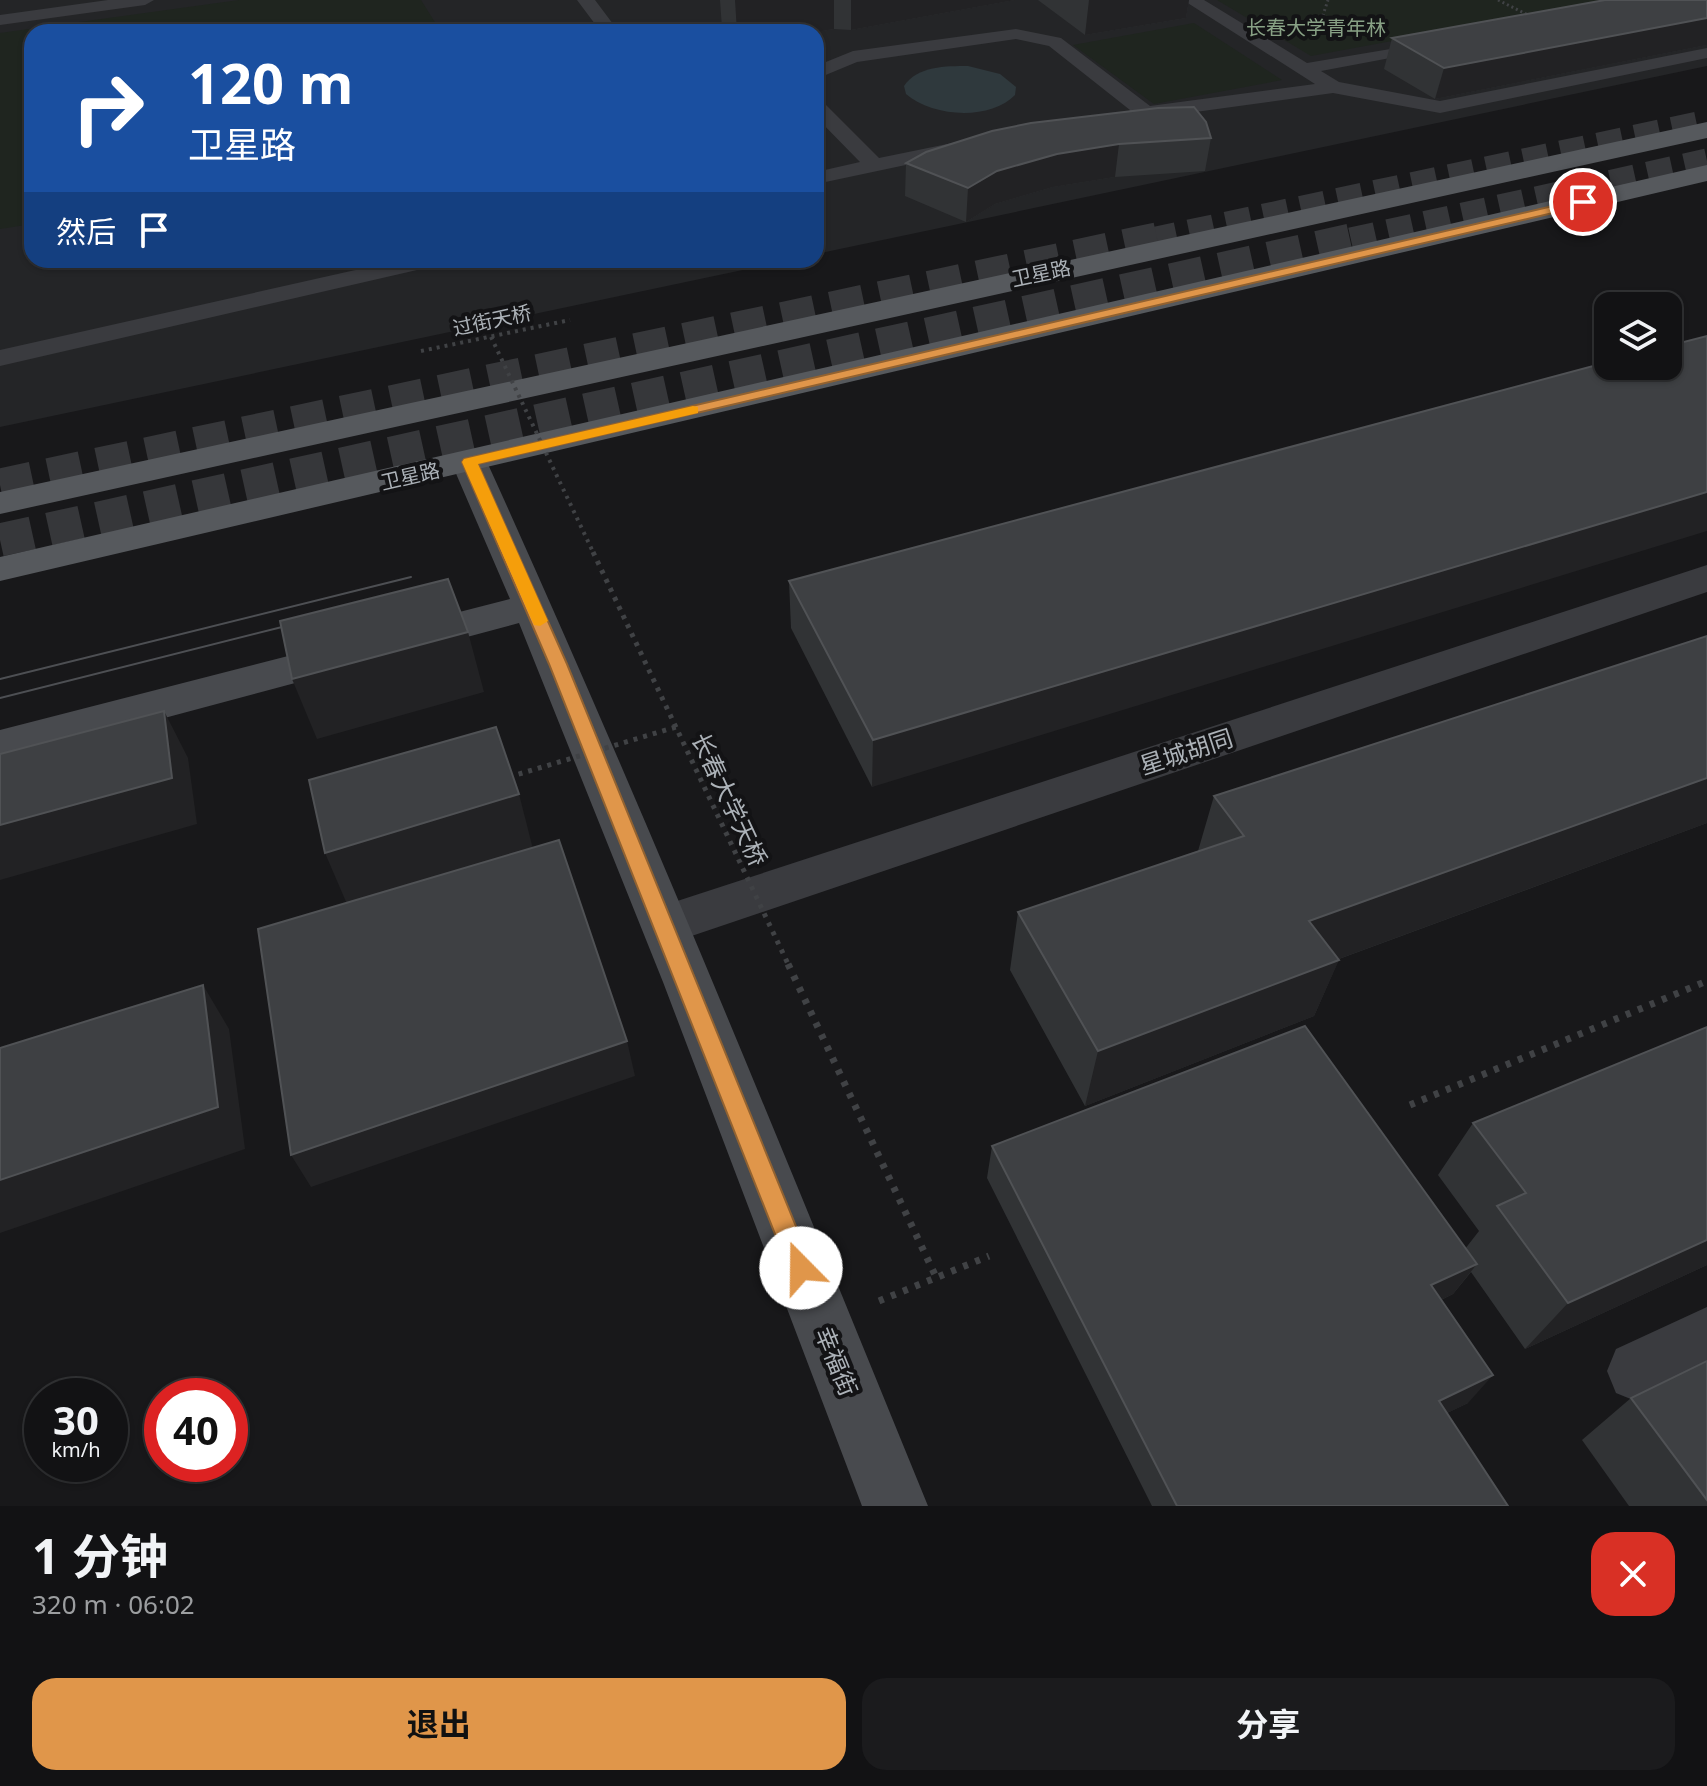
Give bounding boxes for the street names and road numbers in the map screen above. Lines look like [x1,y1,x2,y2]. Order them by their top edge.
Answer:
street label: 卫星路 [1009,254,1073,292]
street label: 过街天桥 [450,298,534,342]
street label: 卫星路 [378,456,442,496]
street label: 星城胡同 [1135,720,1237,782]
street label: 长春大学天桥 [685,727,775,871]
street label: 幸福街 [808,1321,866,1401]

